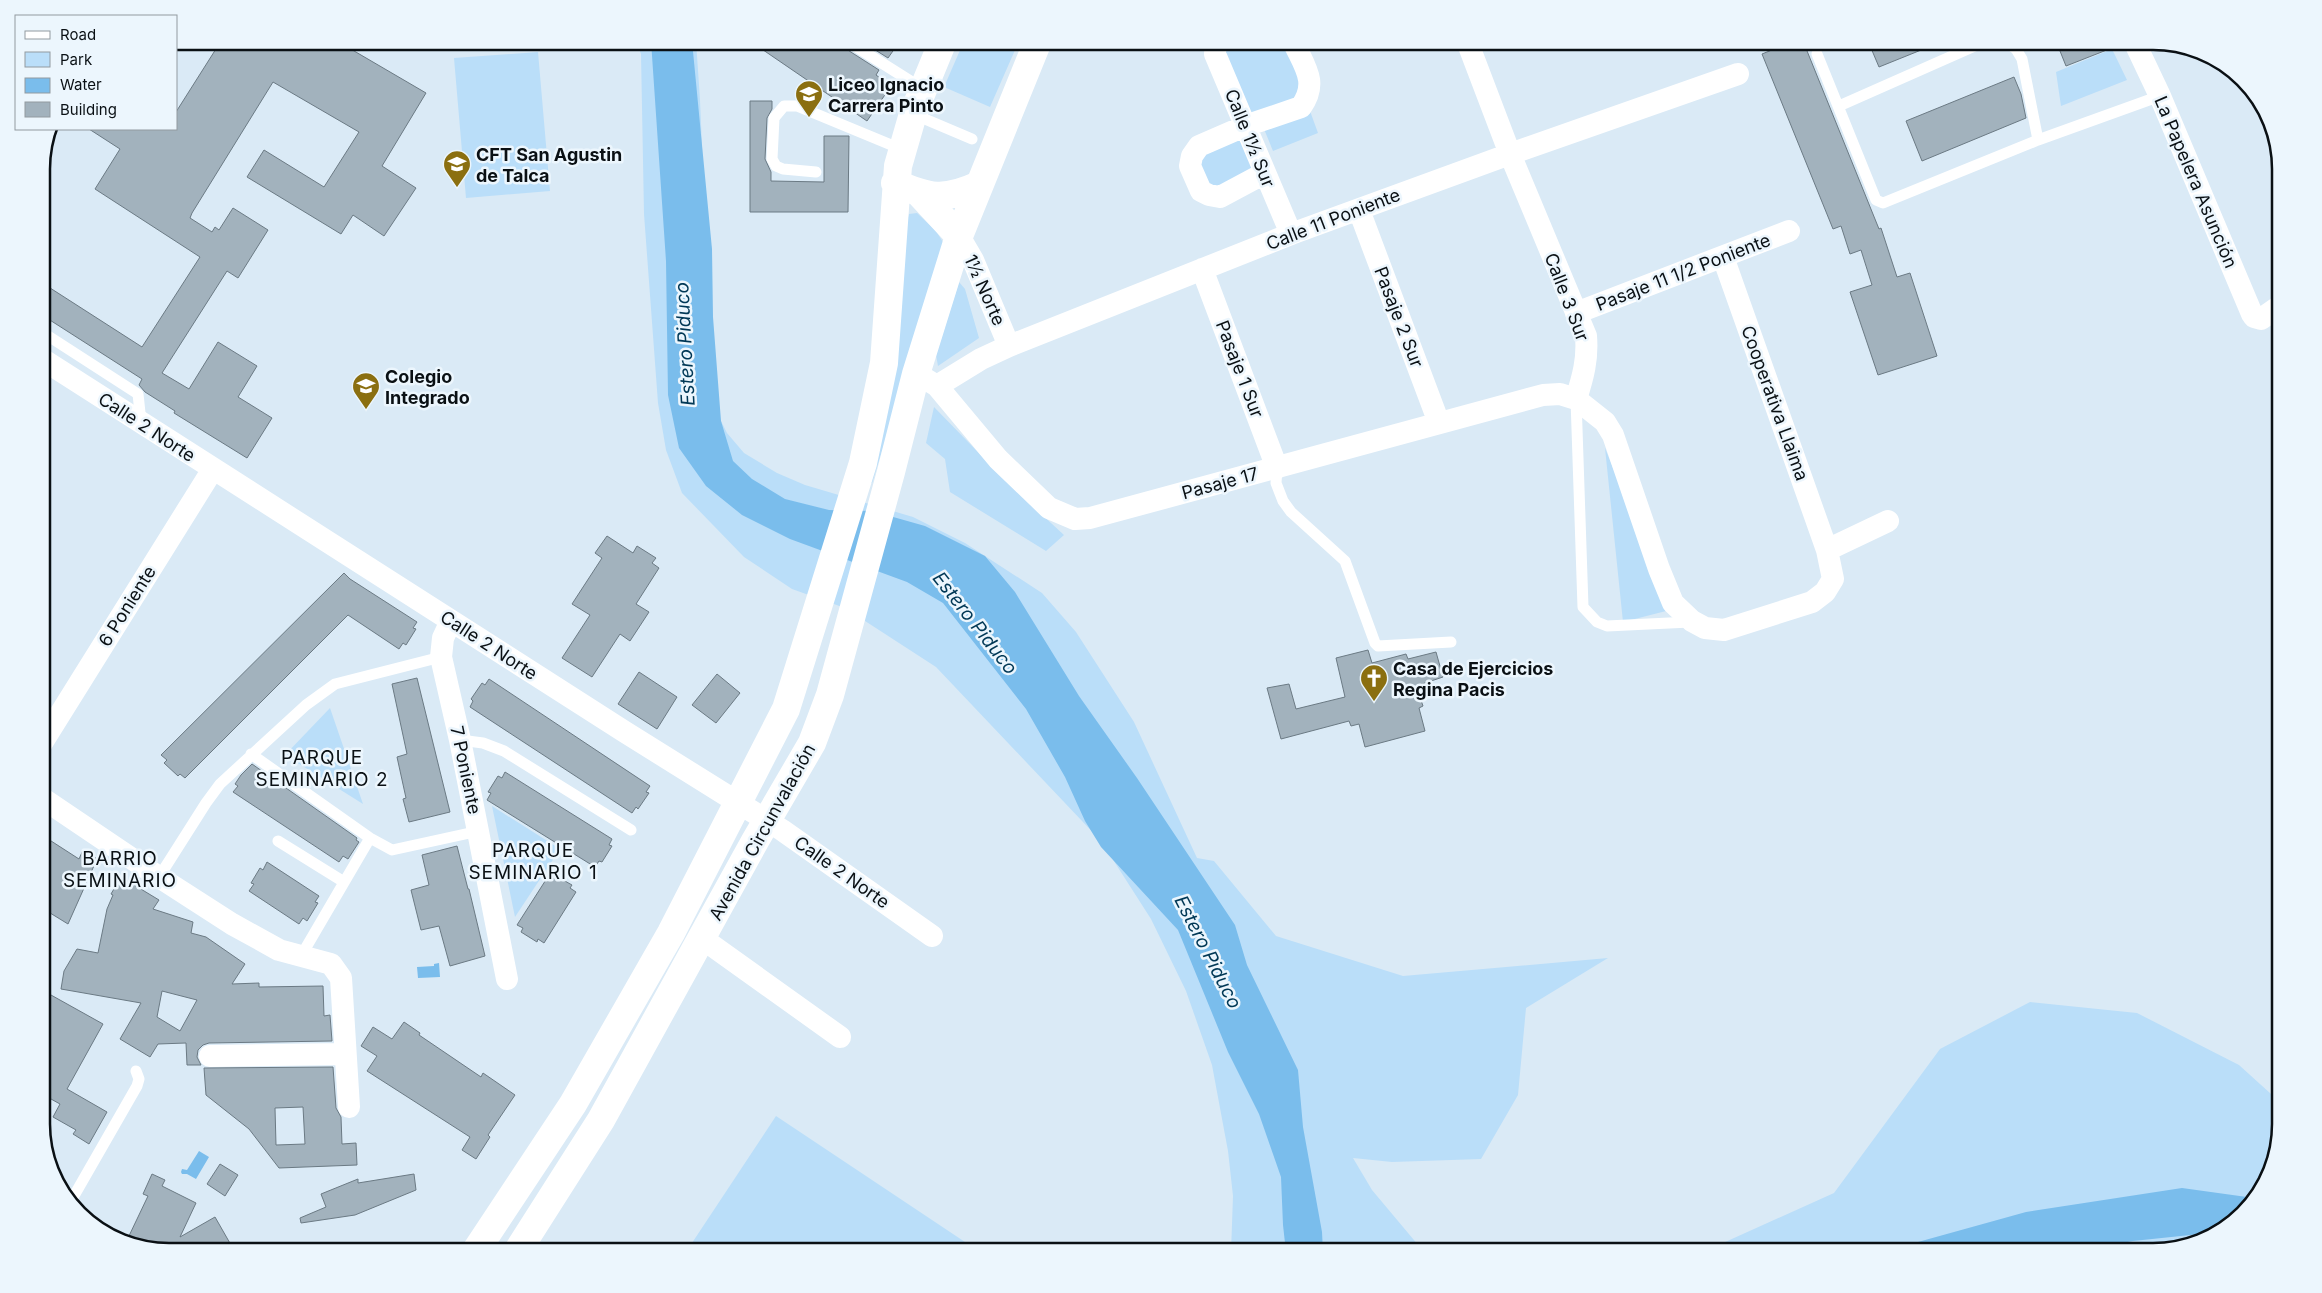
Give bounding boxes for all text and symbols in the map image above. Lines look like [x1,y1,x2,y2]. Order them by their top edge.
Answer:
legend [15,15,178,130]
text: Road [60,25,96,44]
text: Park [60,50,93,69]
place label: Liceo Ignacio Carrera Pinto [828,74,944,116]
text: Water [60,75,102,94]
school or university icon: Liceo Ignacio Carrera Pinto [794,79,824,118]
street label: Calle 1½ Sur [1221,86,1279,190]
street label: La Papelera Asunción [2150,93,2242,271]
text: Building [60,100,117,119]
place label: CFT San Agustin de Talca [476,144,622,186]
school or university icon: CFT San Agustin de Talca [442,149,472,188]
street label: Calle 11 Poniente [1263,184,1403,254]
street label: Pasaje 11 1/2 Poniente [1593,229,1773,315]
street label: Calle 3 Sur [1541,250,1593,344]
street label: 1½ Norte [960,251,1010,329]
street label: Pasaje 2 Sur [1370,264,1428,371]
water label: Estero Piduco [670,282,700,406]
street label: Pasaje 1 Sur [1212,317,1268,421]
street label: Cooperativa Llaima [1737,323,1813,483]
place label: Colegio Integrado [385,366,470,408]
school or university icon: Colegio Integrado [351,371,381,410]
street label: Calle 2 Norte [95,388,199,466]
street label: Pasaje 17 [1179,463,1261,503]
street label: 6 Poniente [94,562,160,650]
water label: Estero Piduco [928,567,1022,679]
street label: Calle 2 Norte [437,606,541,684]
place label: Casa de Ejercicios Regina Pacis [1393,658,1553,700]
church icon: Casa de Ejercicios Regina Pacis [1359,663,1389,702]
street label: 7 Poniente [446,724,486,816]
street label: Avenida Circunvalación [705,740,819,924]
district label: PARQUE SEMINARIO 2 [255,746,389,791]
street label: Calle 2 Norte [790,832,894,912]
district label: PARQUE SEMINARIO 1 [468,839,598,884]
district label: BARRIO SEMINARIO [63,847,177,892]
water label: Estero Piduco [1170,892,1246,1012]

